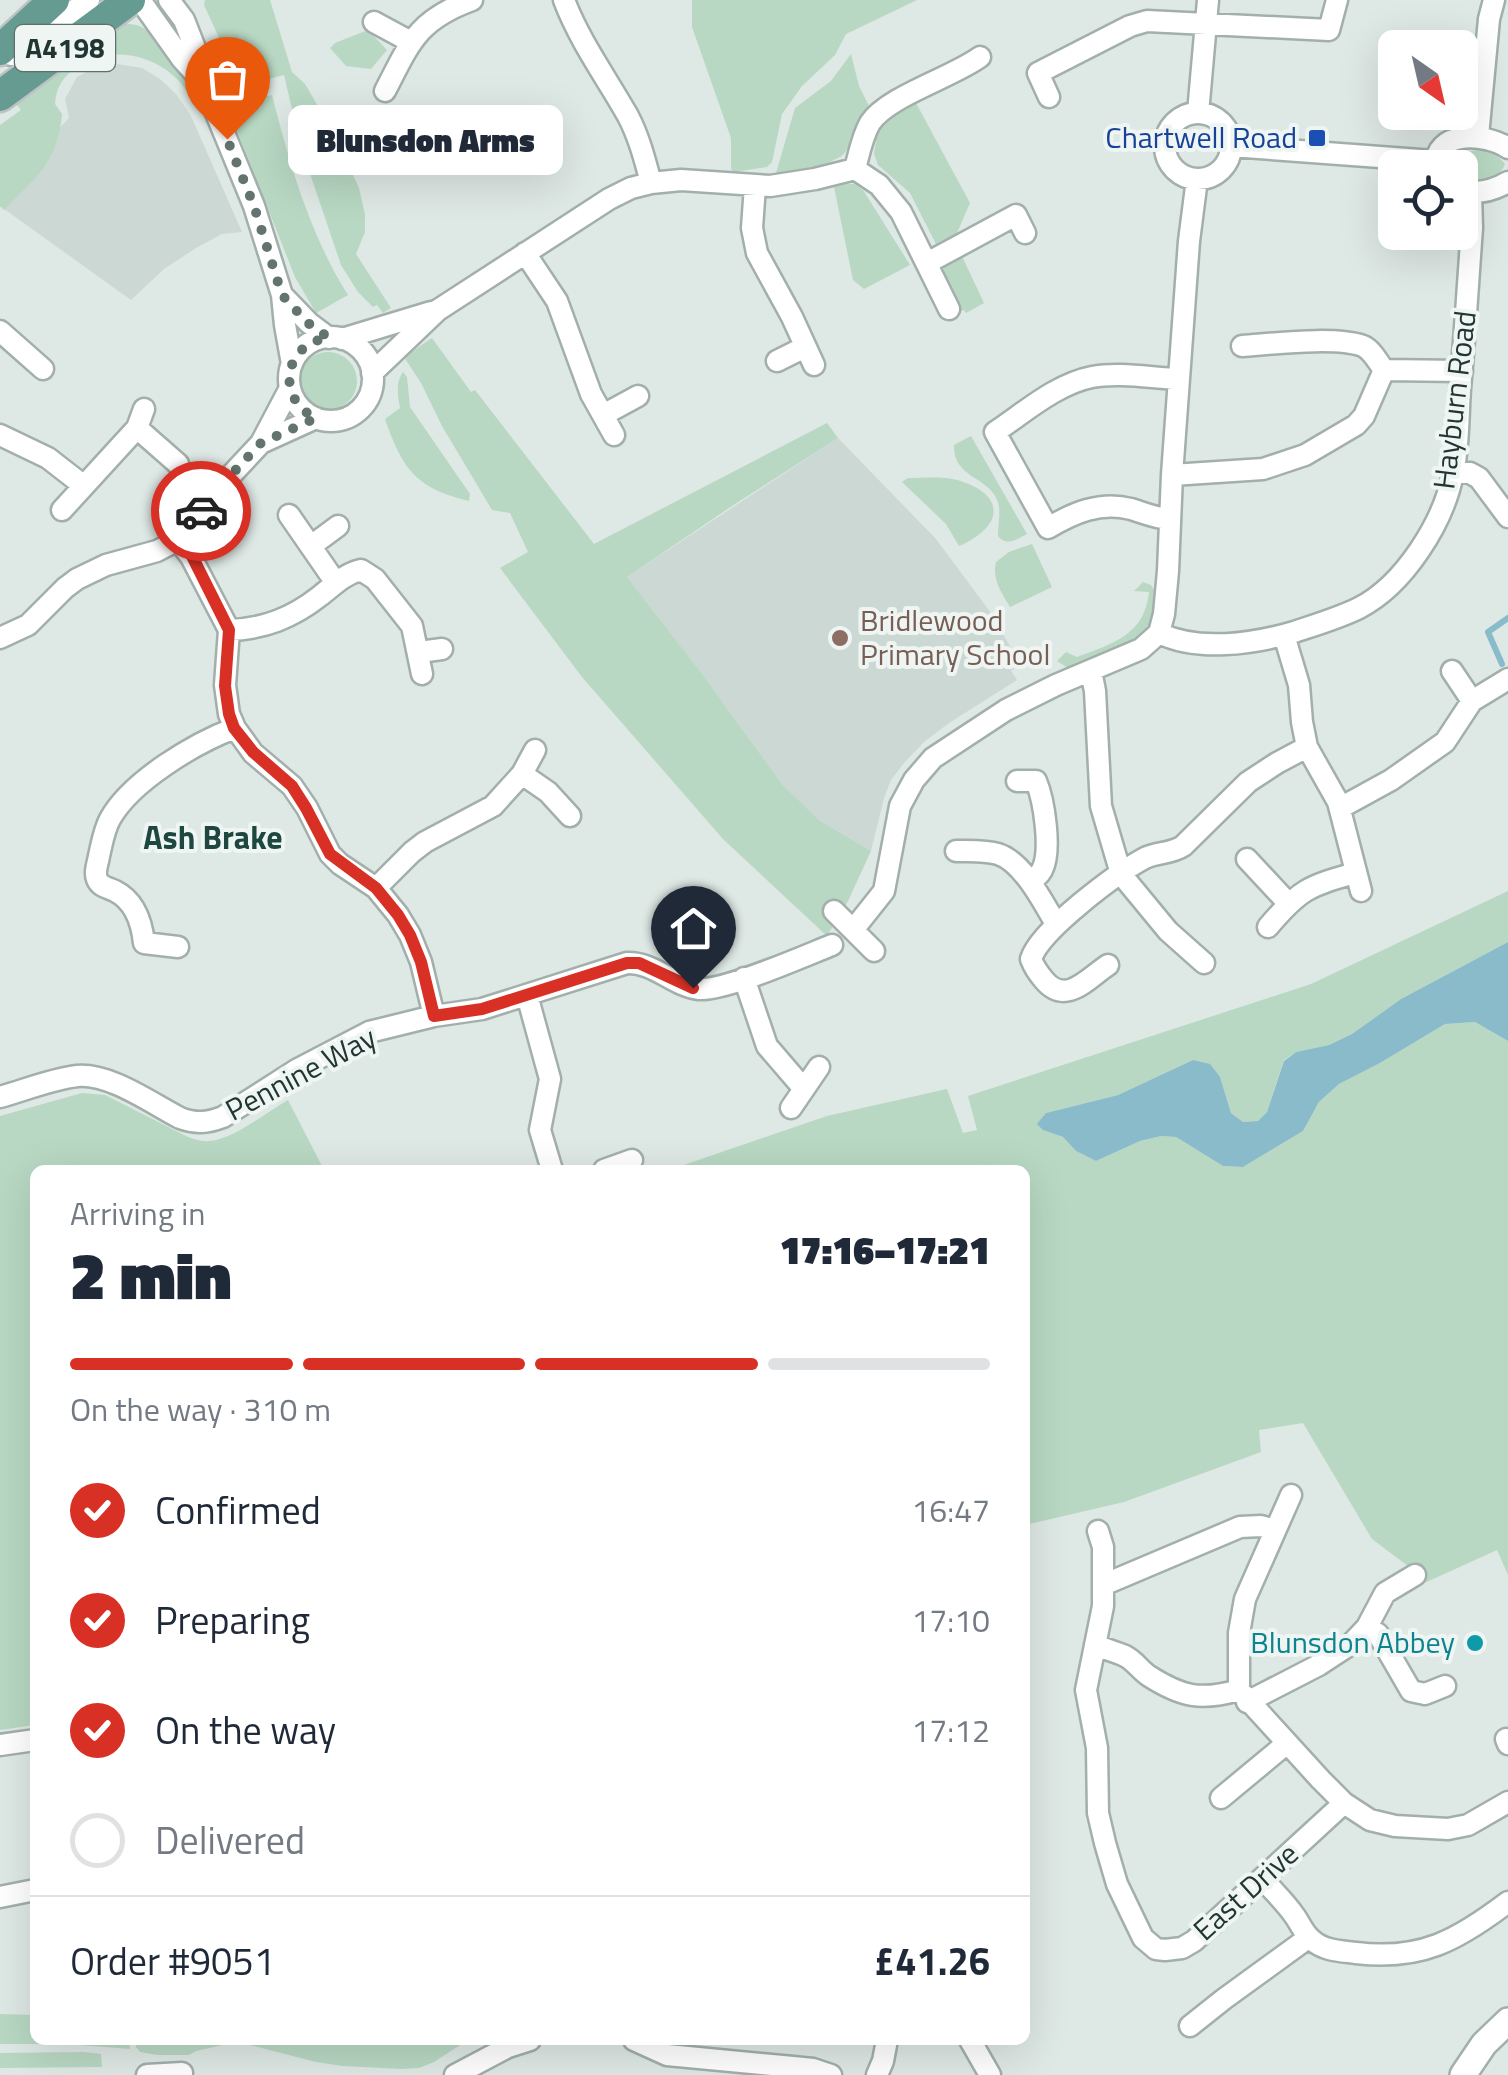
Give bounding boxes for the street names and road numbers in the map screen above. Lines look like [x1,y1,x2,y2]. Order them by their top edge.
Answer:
road number: A4198 [15,25,115,71]
street label: Hayburn Road [1420,308,1488,492]
street label: Pennine Way [217,1014,384,1132]
street label: East Drive [1182,1831,1308,1951]

